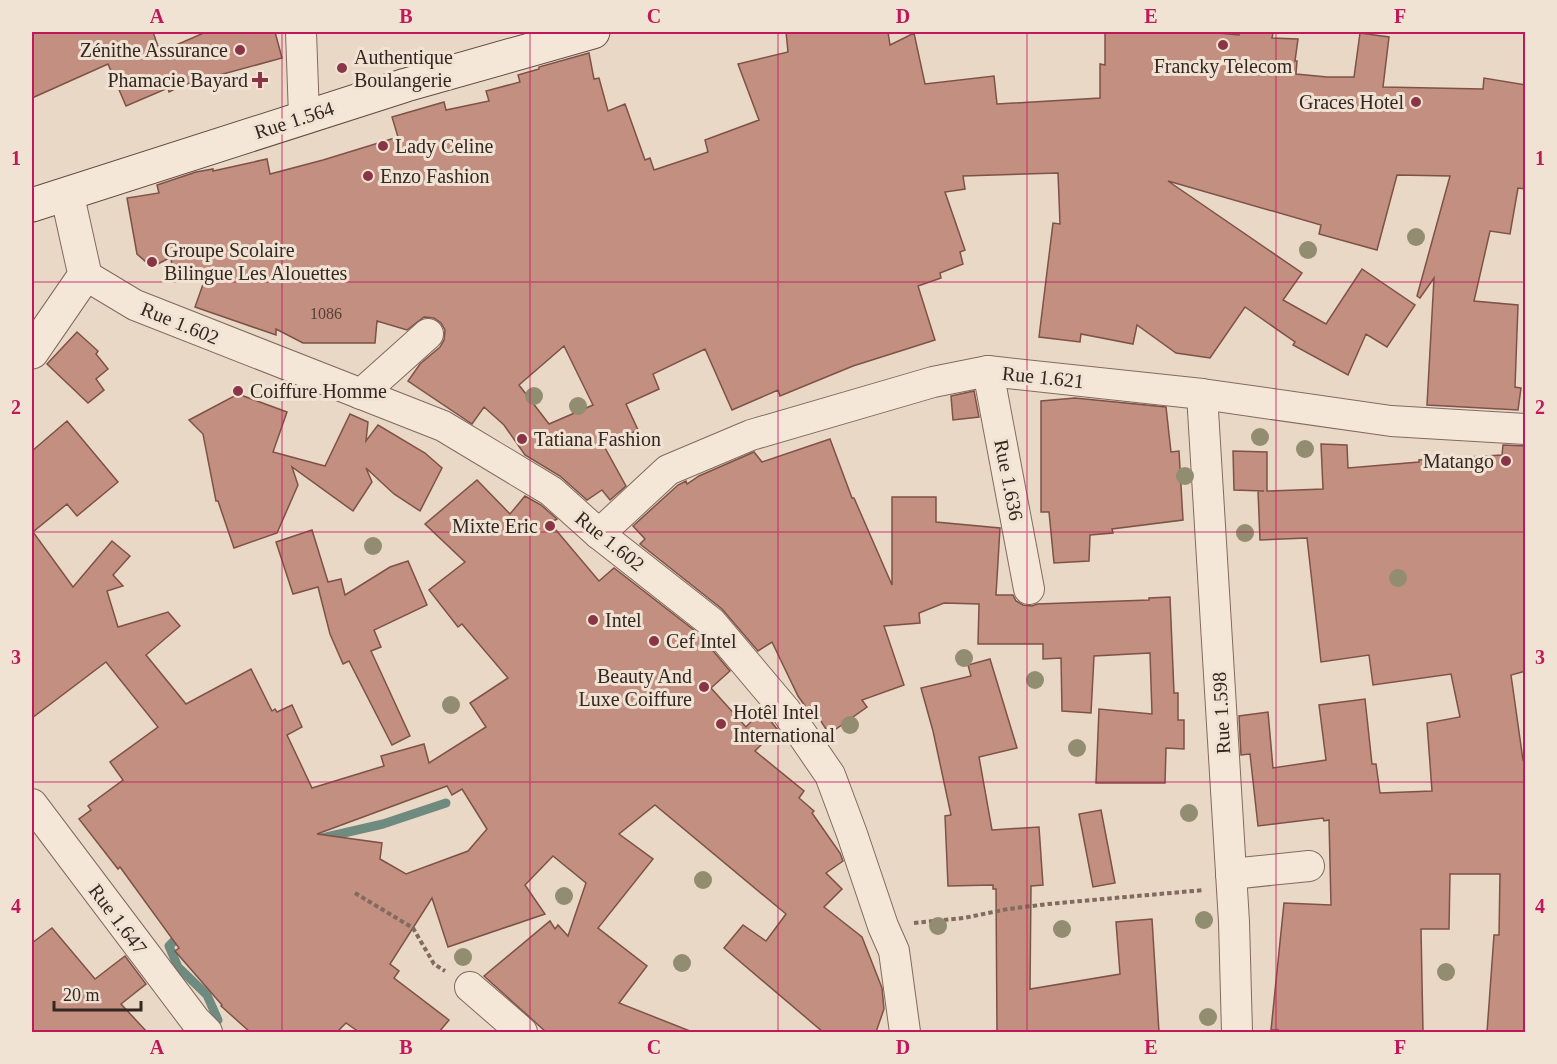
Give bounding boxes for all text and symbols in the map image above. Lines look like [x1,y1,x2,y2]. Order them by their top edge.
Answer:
text: A [150,5,165,27]
text: B [399,5,413,27]
text: C [647,5,661,27]
text: D [896,5,910,27]
text: E [1144,5,1158,27]
text: F [1394,5,1406,27]
marker: Francky Telecom [1216,38,1230,52]
place label: Zénithe Assurance [80,39,228,61]
marker: Zénithe Assurance [233,43,247,57]
place label: Authentique Boulangerie [354,46,453,92]
place label: Francky Telecom [1154,55,1293,78]
marker: Authentique Boulangerie [335,61,349,75]
place label: Phamacie Bayard [108,69,248,92]
marker: Phamacie Bayard [253,73,267,87]
place label: Graces Hotel [1299,91,1404,113]
marker: Graces Hotel [1409,95,1423,109]
street label: Rue 1.564 [252,97,336,143]
place label: Lady Celine [395,135,493,158]
marker: Lady Celine [376,139,390,153]
text: 1 [11,147,21,169]
text: 1 [1535,147,1545,169]
place label: Enzo Fashion [380,165,489,187]
marker: Enzo Fashion [361,169,375,183]
place label: Groupe Scolaire Bilingue Les Alouettes [164,239,348,285]
marker: Groupe Scolaire Bilingue Les Alouettes [145,255,159,269]
street label: Rue 1.602 [138,297,222,349]
house number: 1086 [310,305,342,322]
street label: Rue 1.621 [1001,362,1085,392]
place label: Coiffure Homme [250,380,387,402]
marker: Coiffure Homme [231,384,245,398]
text: 2 [11,396,21,418]
text: 2 [1535,396,1545,418]
place label: Tatiana Fashion [534,428,661,450]
marker: Tatiana Fashion [515,432,529,446]
street label: Rue 1.636 [990,438,1028,522]
place label: Matango [1423,450,1494,473]
marker: Matango [1499,454,1513,468]
street label: Rue 1.602 [571,507,649,575]
place label: Mixte Eric [452,515,538,537]
marker: Mixte Eric [543,519,557,533]
place label: Intel [605,609,642,631]
marker: Intel [586,613,600,627]
place label: Cef Intel [666,630,737,652]
marker: Cef Intel [647,634,661,648]
text: 3 [11,646,21,668]
text: 3 [1535,646,1545,668]
place label: Beauty And Luxe Coiffure [579,665,692,710]
street label: Rue 1.598 [1208,671,1234,755]
marker: Beauty And Luxe Coiffure [697,680,711,694]
place label: Hotêl Intel International [733,701,836,746]
marker: Hotêl Intel International [714,717,728,731]
street label: Rue 1.647 [84,880,152,958]
text: 4 [11,895,21,917]
text: 4 [1535,895,1545,917]
scale bar [54,974,141,1012]
text: 20 m [63,985,100,1005]
text: A [150,1036,165,1058]
text: B [399,1036,413,1058]
text: C [647,1036,661,1058]
text: D [896,1036,910,1058]
text: E [1144,1036,1158,1058]
text: F [1394,1036,1406,1058]

